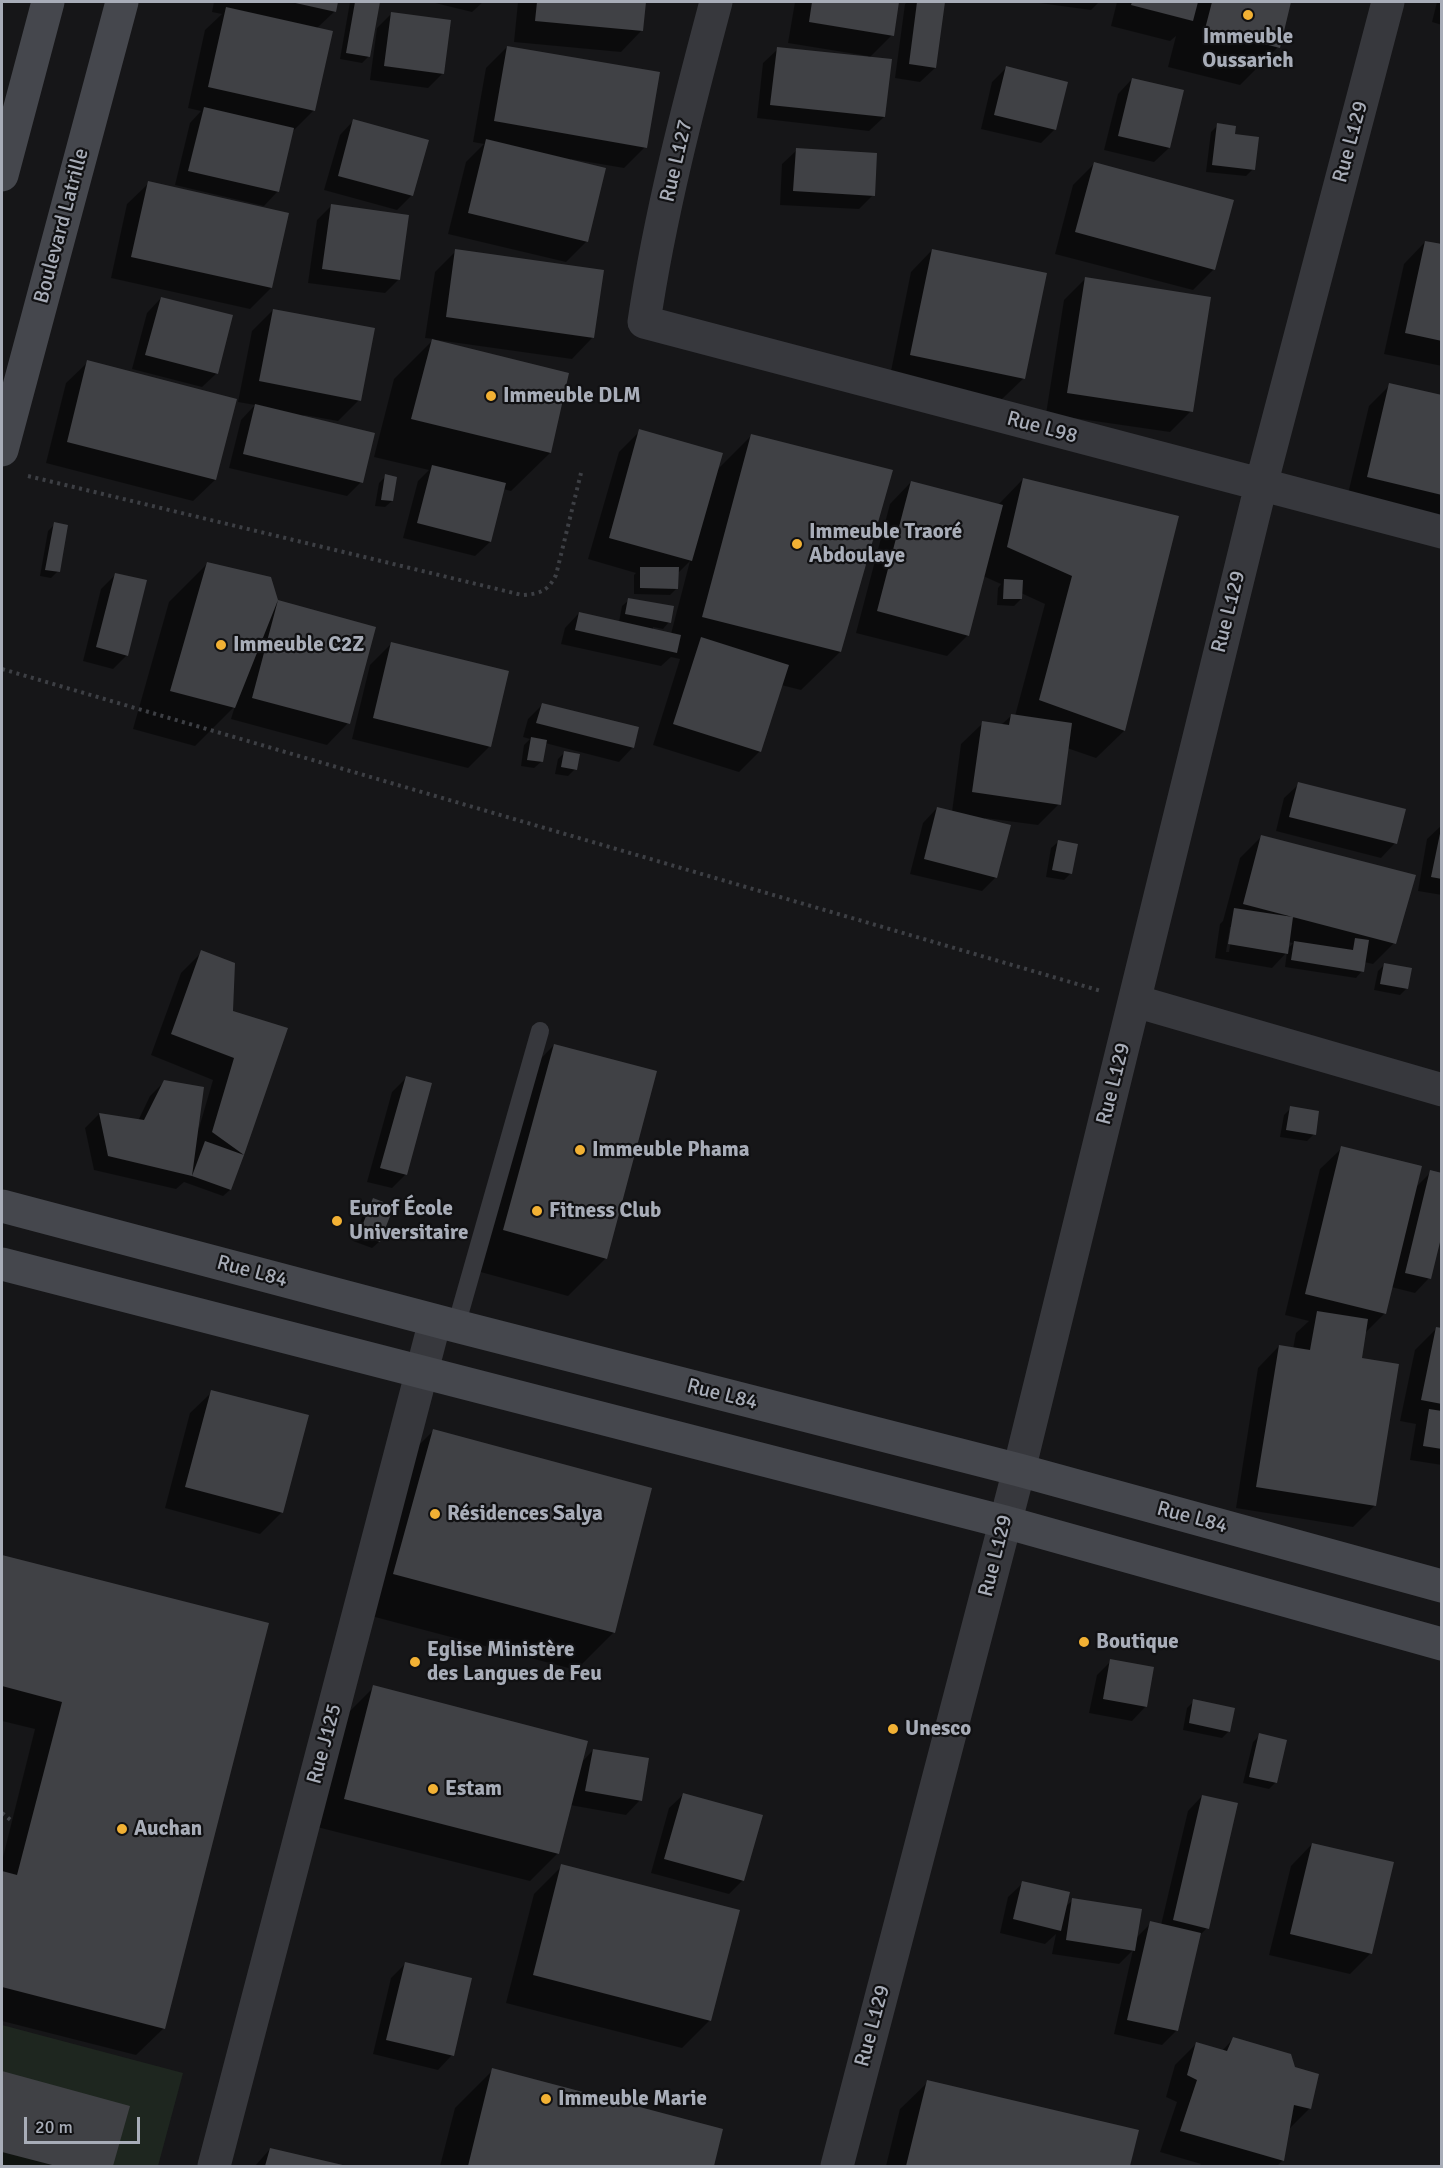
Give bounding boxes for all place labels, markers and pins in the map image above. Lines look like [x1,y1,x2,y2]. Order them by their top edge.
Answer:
marker: Immeuble Oussarich [1241,8,1255,22]
place label: Immeuble Oussarich [1202,24,1294,74]
place label: Immeuble DLM [503,383,641,409]
marker: Immeuble DLM [484,389,498,403]
place label: Immeuble Traoré Abdoulaye [809,519,962,569]
marker: Immeuble Traoré Abdoulaye [790,537,804,551]
place label: Immeuble C2Z [233,632,364,658]
marker: Immeuble C2Z [214,638,228,652]
place label: Immeuble Phama [592,1137,749,1163]
marker: Immeuble Phama [573,1143,587,1157]
place label: Eurof École Universitaire [349,1196,468,1246]
place label: Fitness Club [549,1198,661,1224]
marker: Fitness Club [530,1204,544,1218]
marker: Eurof École Universitaire [330,1214,344,1228]
place label: Résidences Salya [447,1501,603,1527]
marker: Résidences Salya [428,1507,442,1521]
place label: Boutique [1096,1629,1179,1655]
marker: Boutique [1077,1635,1091,1649]
place label: Eglise Ministère des Langues de Feu [427,1637,602,1687]
marker: Eglise Ministère des Langues de Feu [408,1655,422,1669]
place label: Unesco [905,1716,971,1742]
marker: Unesco [886,1722,900,1736]
place label: Estam [445,1776,502,1802]
marker: Estam [426,1782,440,1796]
place label: Auchan [134,1816,202,1842]
marker: Auchan [115,1822,129,1836]
place label: Immeuble Marie [558,2086,707,2112]
marker: Immeuble Marie [539,2092,553,2106]

